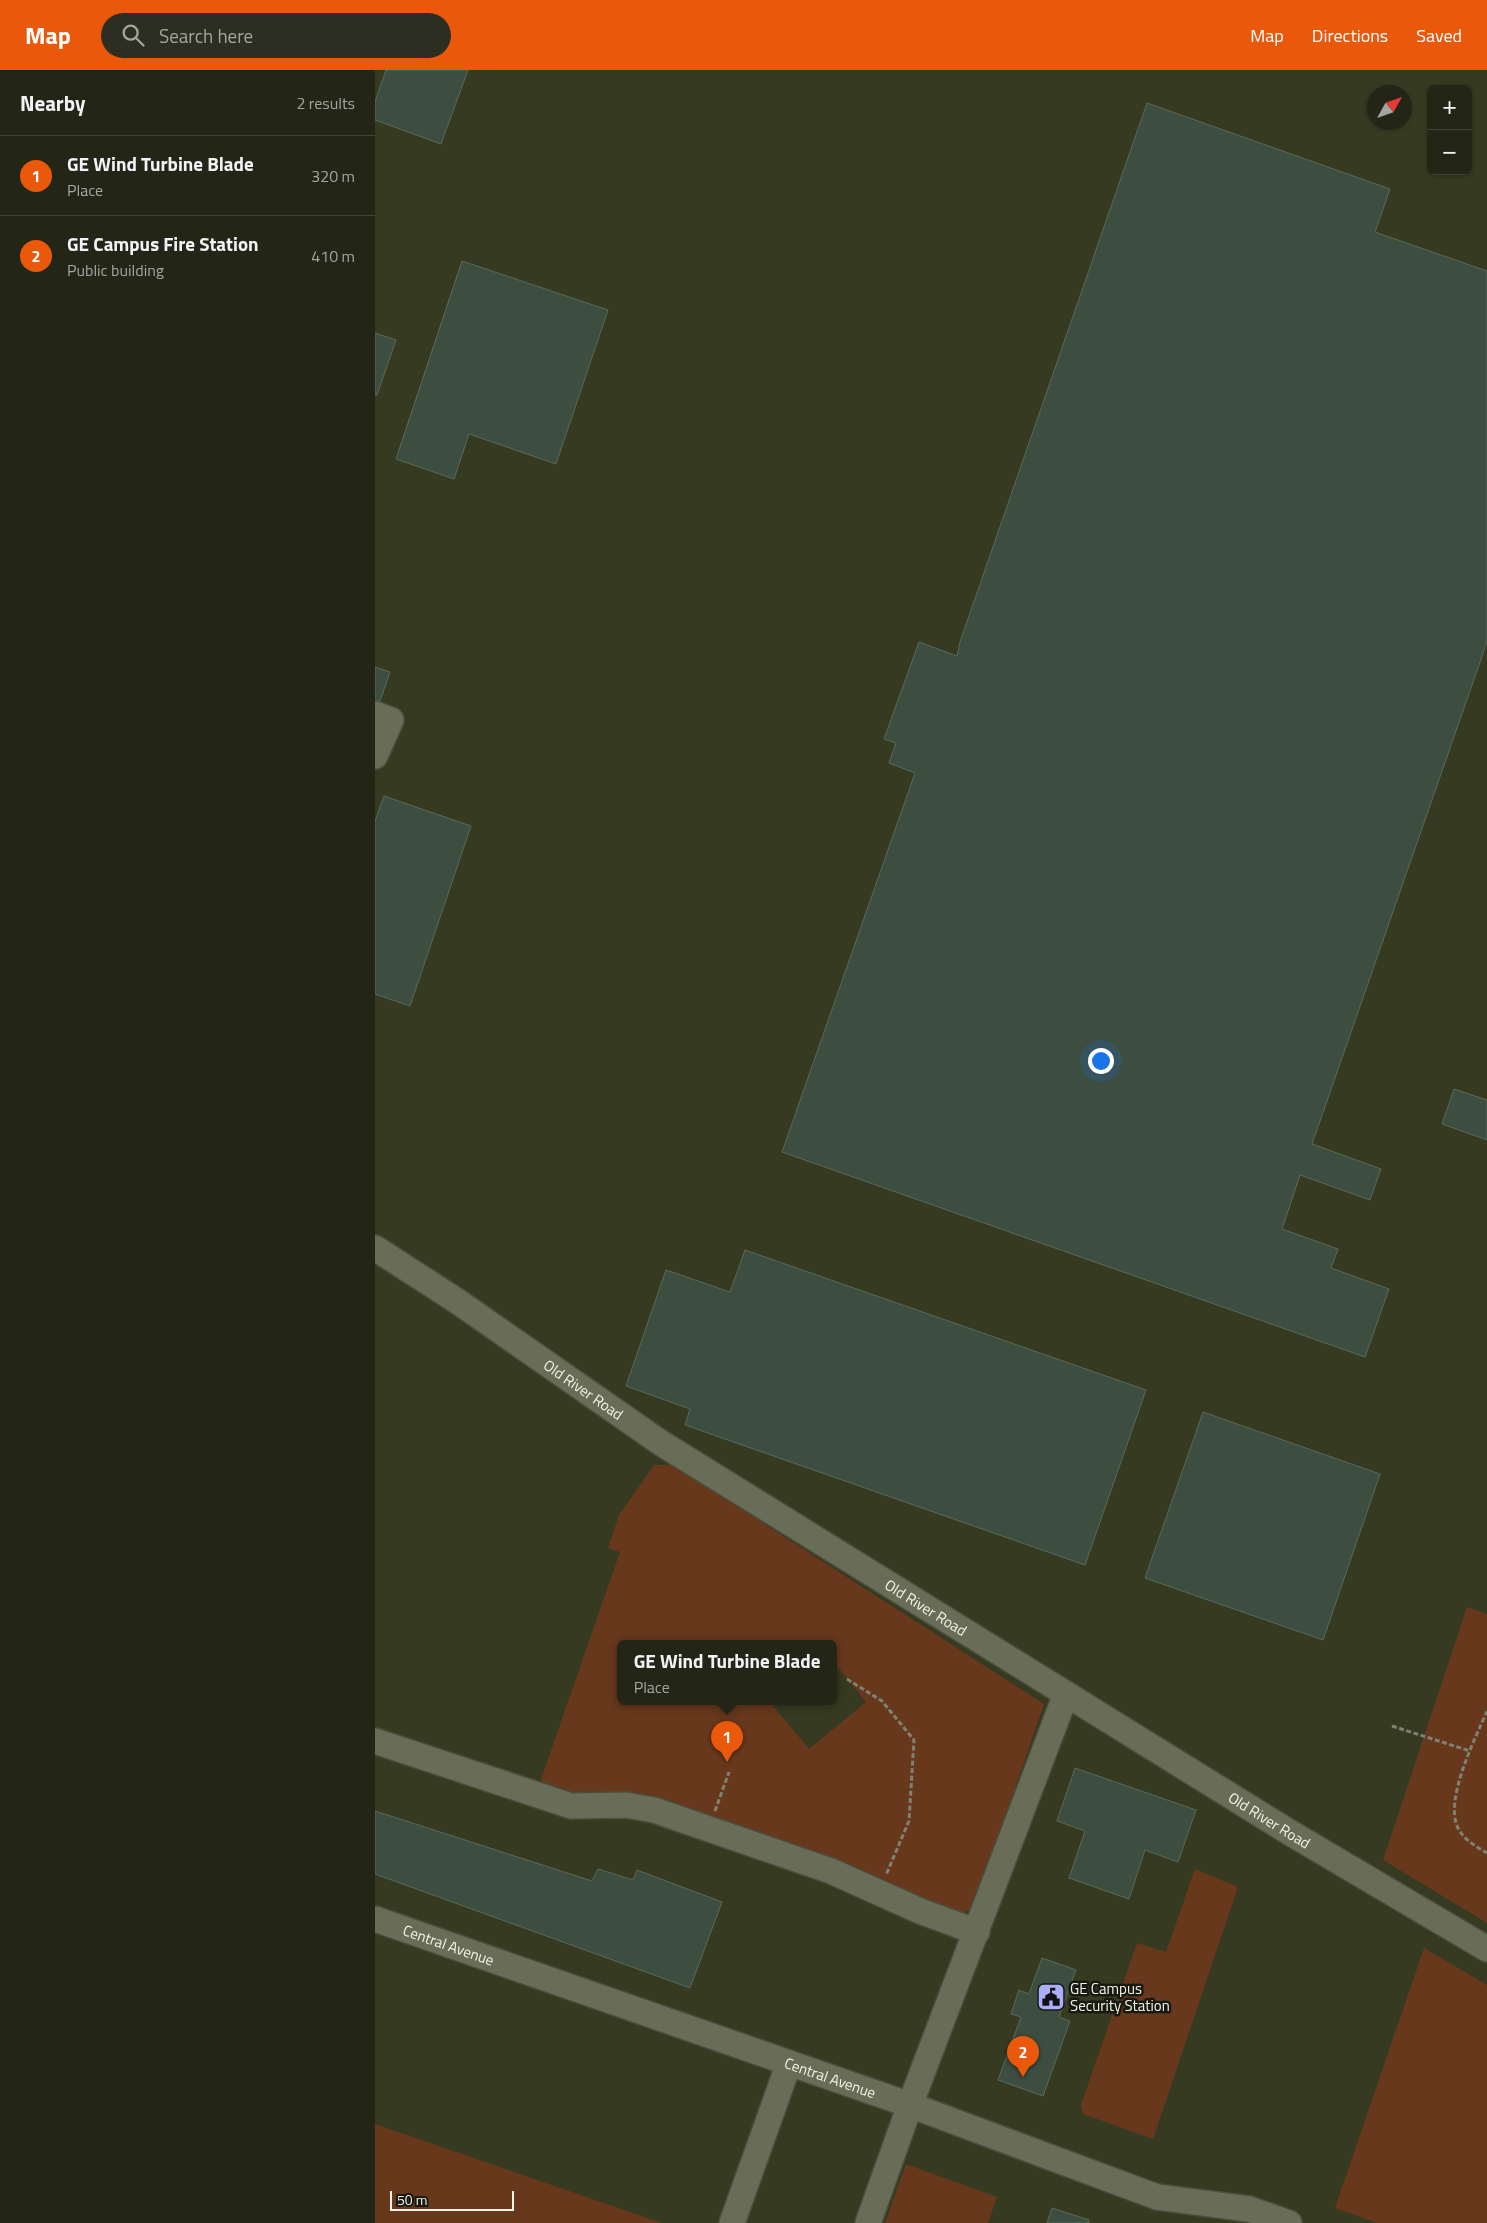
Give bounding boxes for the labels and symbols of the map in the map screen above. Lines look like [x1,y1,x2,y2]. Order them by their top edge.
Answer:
north arrow [1367,85,1412,130]
your location [1088,1048,1114,1074]
street label: Old River Road [539,1353,628,1425]
street label: Old River Road [881,1573,972,1641]
pin: 1 [711,1721,743,1762]
street label: Old River Road [1224,1786,1315,1854]
street label: Central Avenue [400,1918,497,1971]
place label: GE Campus Security Station [1070,1977,1170,2017]
public building icon: GE Campus Security Station [1036,1982,1066,2012]
pin: 2 [1007,2036,1039,2077]
street label: Central Avenue [781,2051,879,2104]
scale bar [390,2188,514,2211]

